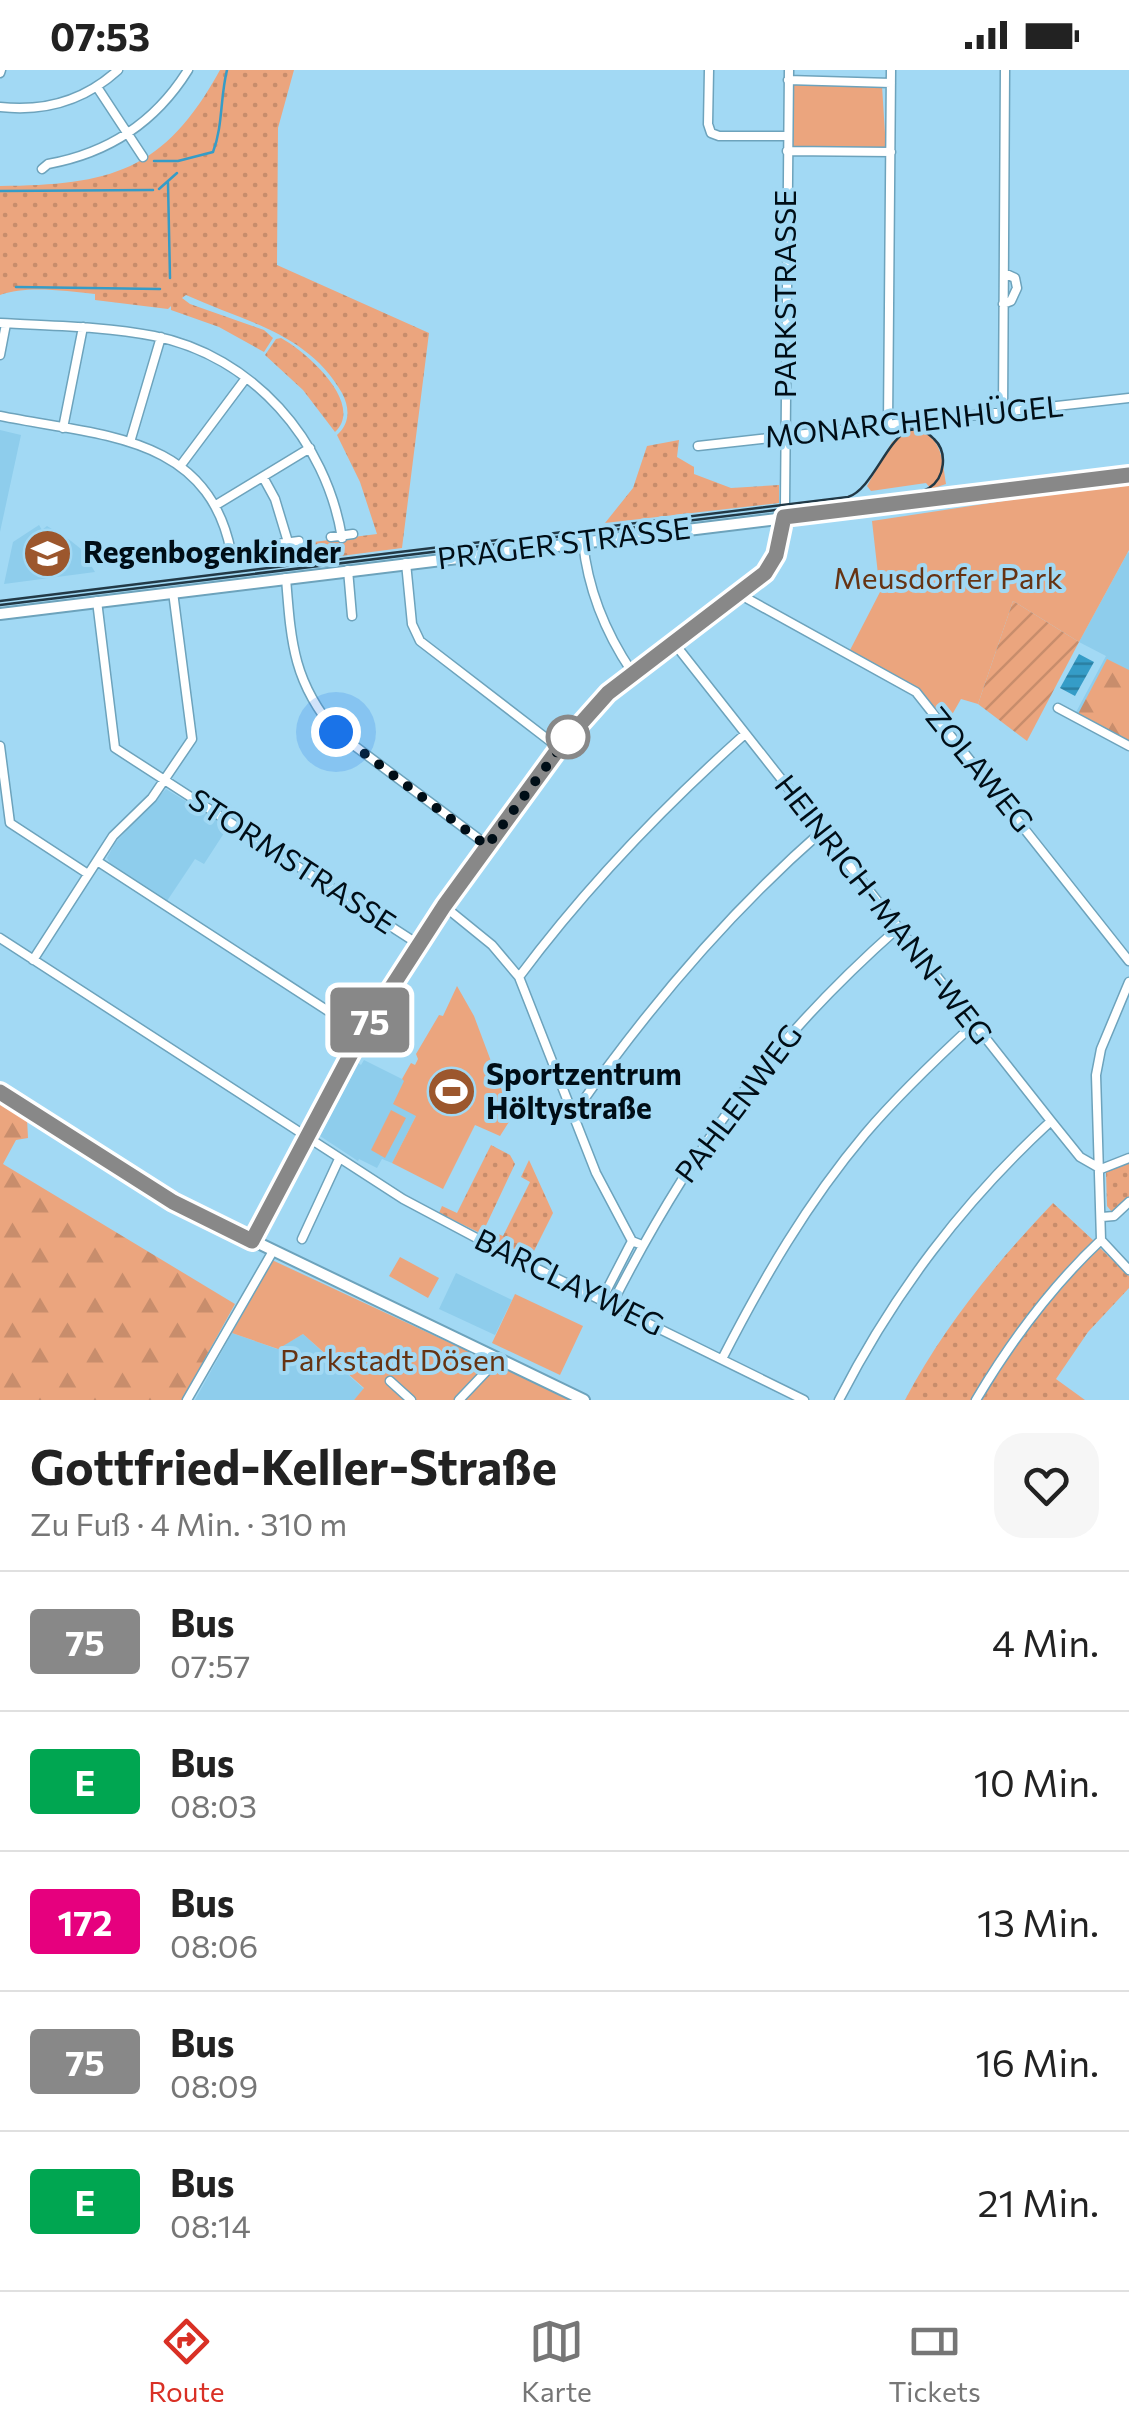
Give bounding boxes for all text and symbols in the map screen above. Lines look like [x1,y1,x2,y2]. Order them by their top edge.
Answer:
text: 07:53 [50,12,150,59]
street label: PARKSTRASSE [765,190,802,398]
street label: MONARCHENHÜGEL [762,385,1065,454]
street label: PRAGER STRASSE [435,508,692,575]
school or university icon: Regenbogenkinder [22,527,74,579]
place label: Regenbogenkinder [83,532,341,569]
park label: Meusdorfer Park [833,558,1063,595]
street label: ZOLAWEG [919,698,1043,838]
your location [311,707,361,757]
unlabelled marker [547,716,589,758]
street label: HEINRICH-MANN-WEG [768,766,1002,1051]
street label: STORMSTRASSE [183,779,404,941]
line badge: 75 [325,988,415,1052]
text: 75 [350,999,390,1042]
street label: PAHLENWEG [666,1016,808,1189]
place label: Sportzentrum Höltystraße [486,1054,682,1125]
sports icon: Sportzentrum Höltystraße [425,1066,477,1118]
street label: BARCLAYWEG [470,1219,670,1342]
park label: Parkstadt Dösen [280,1340,506,1377]
button: heart [994,1433,1099,1538]
text: Gottfried-Keller-Straße [30,1436,557,1495]
text: Zu Fuß · 4 Min. · 310 m [30,1503,347,1543]
text: Bus [170,1598,235,1645]
text: 4 Min. [992,1618,1099,1665]
text: 75 [65,1620,105,1663]
text: 07:57 [170,1645,250,1685]
text: Bus [170,1738,235,1785]
text: 10 Min. [974,1758,1099,1805]
text: E [75,1760,95,1803]
text: 08:03 [170,1785,257,1825]
text: Bus [170,1878,235,1925]
text: 13 Min. [977,1898,1099,1945]
text: 172 [58,1900,113,1943]
text: 08:06 [170,1925,258,1965]
text: Bus [170,2018,235,2065]
text: 16 Min. [976,2038,1099,2085]
text: 75 [65,2040,105,2083]
text: 08:09 [170,2065,258,2105]
text: Bus [170,2158,235,2205]
text: 21 Min. [978,2178,1099,2225]
text: E [75,2180,95,2223]
text: 08:14 [170,2205,251,2245]
tab: Route [148,2314,225,2408]
tab: Karte [521,2314,592,2408]
tab: Tickets [888,2314,981,2408]

